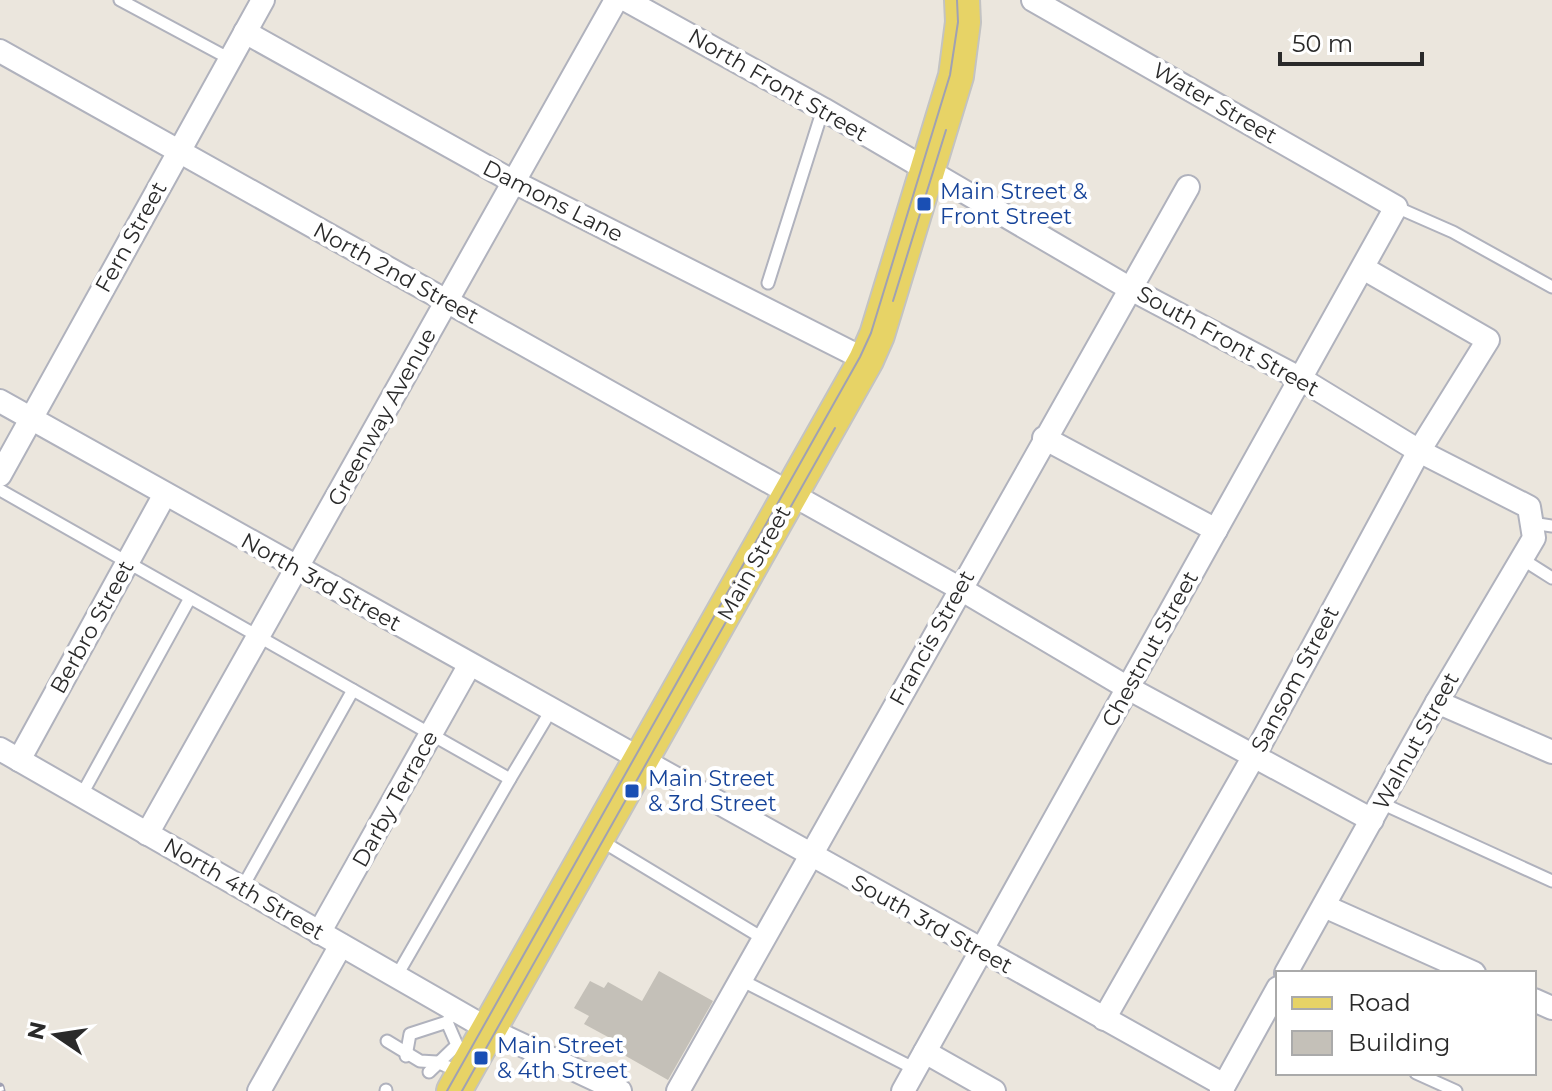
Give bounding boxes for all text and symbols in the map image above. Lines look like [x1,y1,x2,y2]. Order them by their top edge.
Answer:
scale bar [1280,16,1422,66]
street label: North Front Street [684,23,872,147]
text: 50 m [1292,29,1353,58]
street label: Water Street [1148,57,1282,150]
street label: Damons Lane [478,154,628,248]
street label: Fern Street [89,177,173,297]
place label: Main Street & Front Street [940,178,1088,230]
marker: Main Street & Front Street [915,195,933,213]
street label: North 2nd Street [309,216,483,330]
street label: South Front Street [1132,280,1324,402]
street label: Greenway Avenue [322,323,442,511]
street label: Main Street [711,501,797,625]
street label: North 3rd Street [236,527,406,637]
street label: Berbro Street [44,556,140,698]
street label: Francis Street [884,566,980,710]
street label: Chestnut Street [1096,566,1204,732]
street label: Sansom Street [1245,601,1345,757]
street label: Walnut Street [1367,667,1465,814]
street label: Darby Terrace [346,726,444,872]
place label: Main Street & 3rd Street [648,765,777,817]
marker: Main Street & 3rd Street [623,782,641,800]
street label: North 4th Street [159,832,329,946]
street label: South 3rd Street [847,869,1017,979]
legend [1276,971,1536,1075]
text: Road [1348,988,1411,1017]
north arrow [16,995,96,1075]
text: N [22,1019,52,1042]
text: Building [1348,1028,1451,1057]
place label: Main Street & 4th Street [497,1032,628,1084]
marker: Main Street & 4th Street [472,1049,490,1067]

